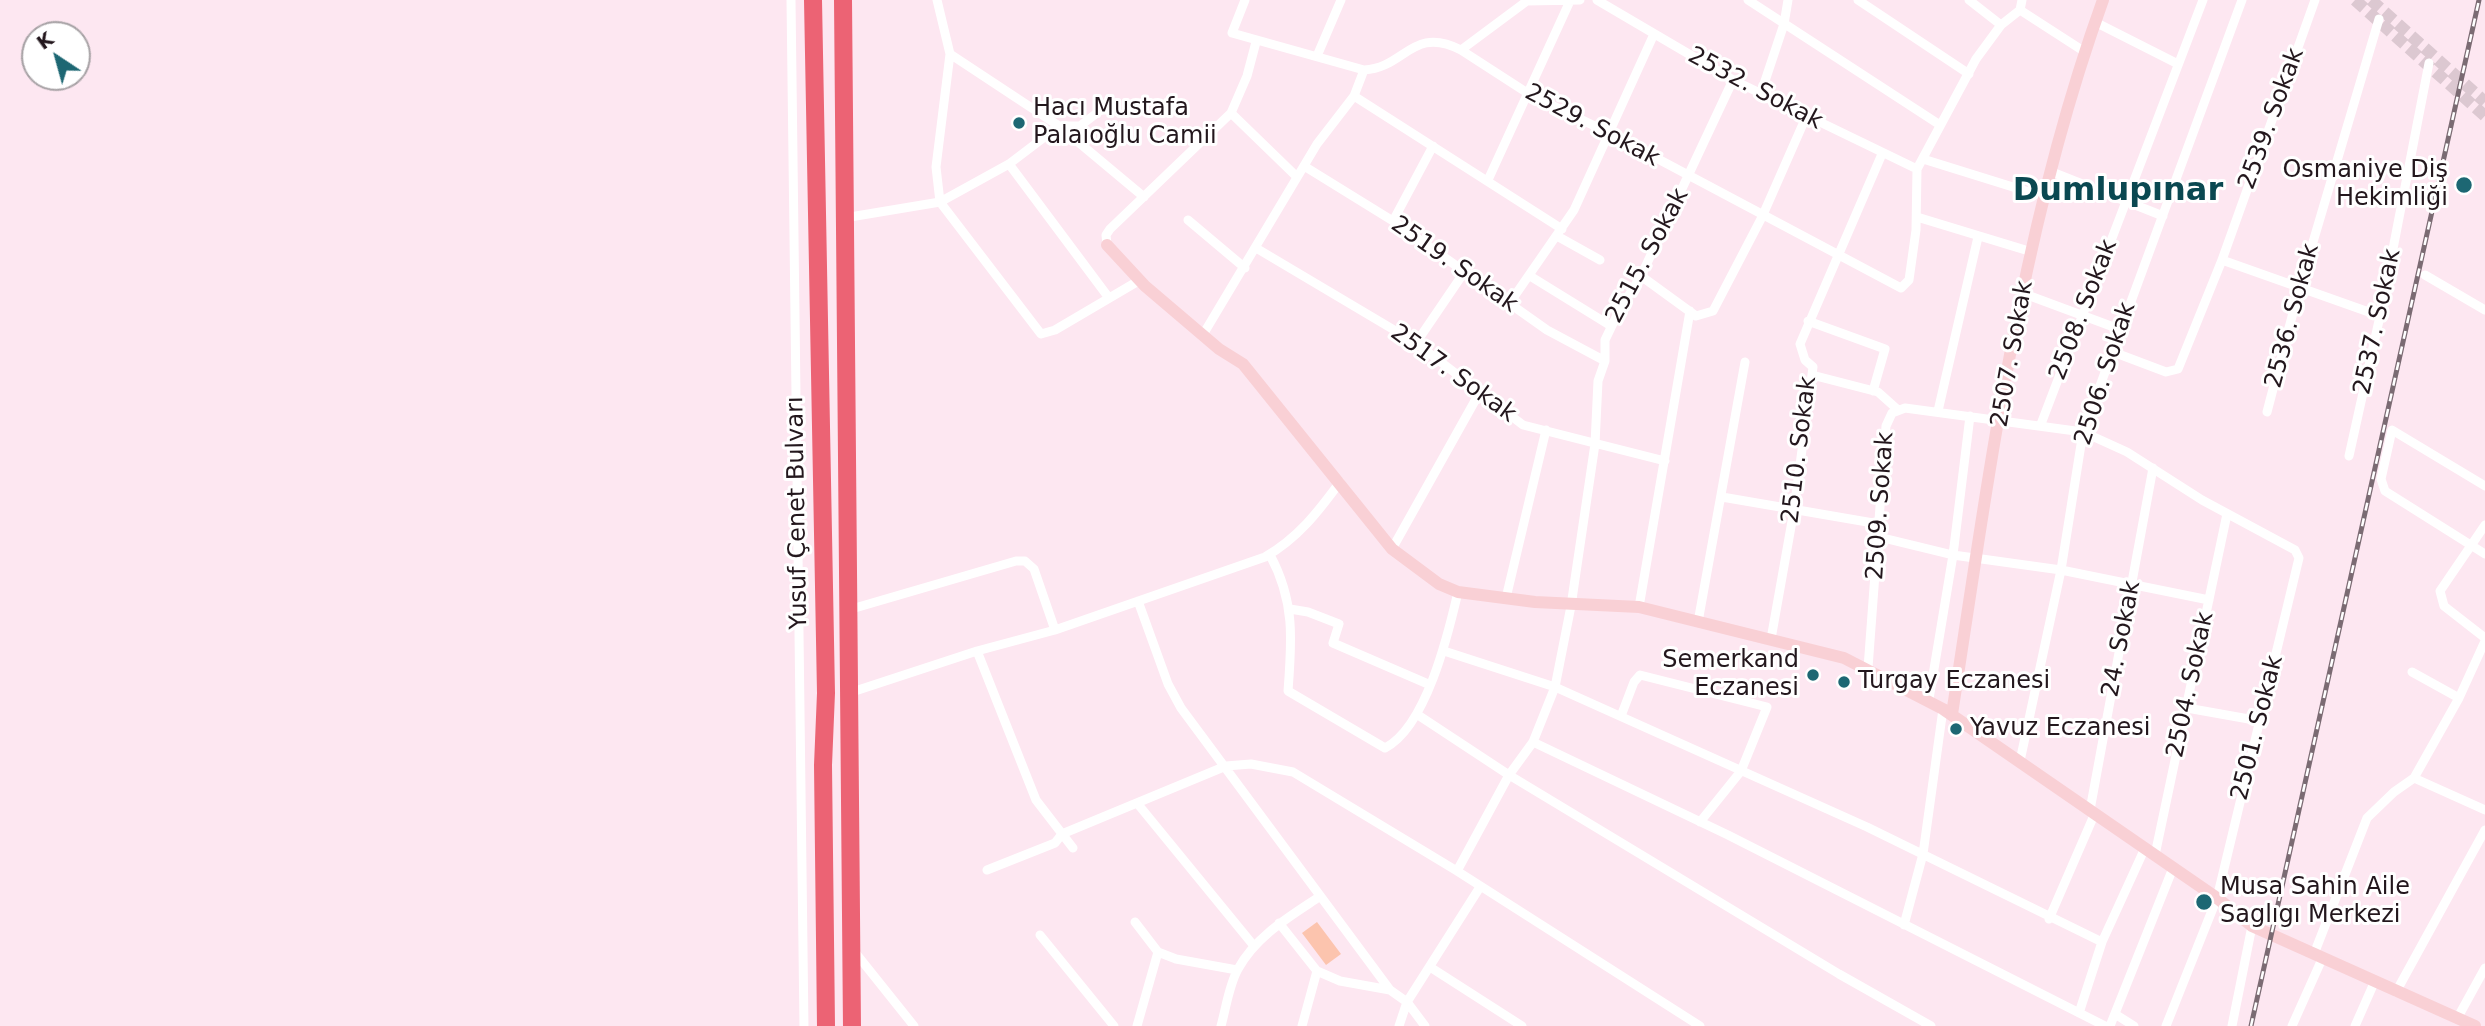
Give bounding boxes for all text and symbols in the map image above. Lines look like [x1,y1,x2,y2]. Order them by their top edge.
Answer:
north arrow [21,21,91,91]
text: K [32,27,57,54]
street label: 2532. Sokak [1683,41,1827,137]
street label: 2539. Sokak [2233,44,2311,194]
street label: 2529. Sokak [1520,78,1664,174]
place label: Hacı Mustafa Palaıoğlu Camii [1033,95,1217,151]
marker: Hacı Mustafa Palaıoğlu Camii [1011,115,1027,131]
place label: Osmaniye Diş Hekimliği [2282,157,2448,213]
district label: Dumlupınar [2013,173,2223,211]
marker: Osmaniye Diş Hekimliği [2454,175,2474,195]
street label: 2515. Sokak [1600,184,1696,328]
street label: 2519. Sokak [1385,211,1523,319]
street label: 2508. Sokak [2044,236,2124,384]
street label: 2536. Sokak [2260,241,2326,391]
street label: 2537. Sokak [2348,246,2408,398]
street label: 2507. Sokak [1986,278,2040,430]
street label: 2506. Sokak [2069,299,2143,449]
street label: 2517. Sokak [1385,319,1521,429]
street label: 2510. Sokak [1777,375,1823,525]
street label: Yusuf Çenet Bulvarı [782,396,814,630]
street label: 2509. Sokak [1861,431,1901,581]
street label: 24. Sokak [2097,578,2147,700]
street label: 2504. Sokak [2161,609,2221,761]
place label: Semerkand Eczanesi [1662,647,1799,703]
street label: 2501. Sokak [2226,653,2290,803]
marker: Semerkand Eczanesi [1805,667,1821,683]
place label: Turgay Eczanesi [1858,668,2050,696]
marker: Turgay Eczanesi [1836,674,1852,690]
place label: Yavuz Eczanesi [1970,715,2151,743]
marker: Yavuz Eczanesi [1948,721,1964,737]
place label: Musa Sahin Aile Saglıgı Merkezi [2220,874,2410,930]
marker: Musa Sahin Aile Saglıgı Merkezi [2194,892,2214,912]

